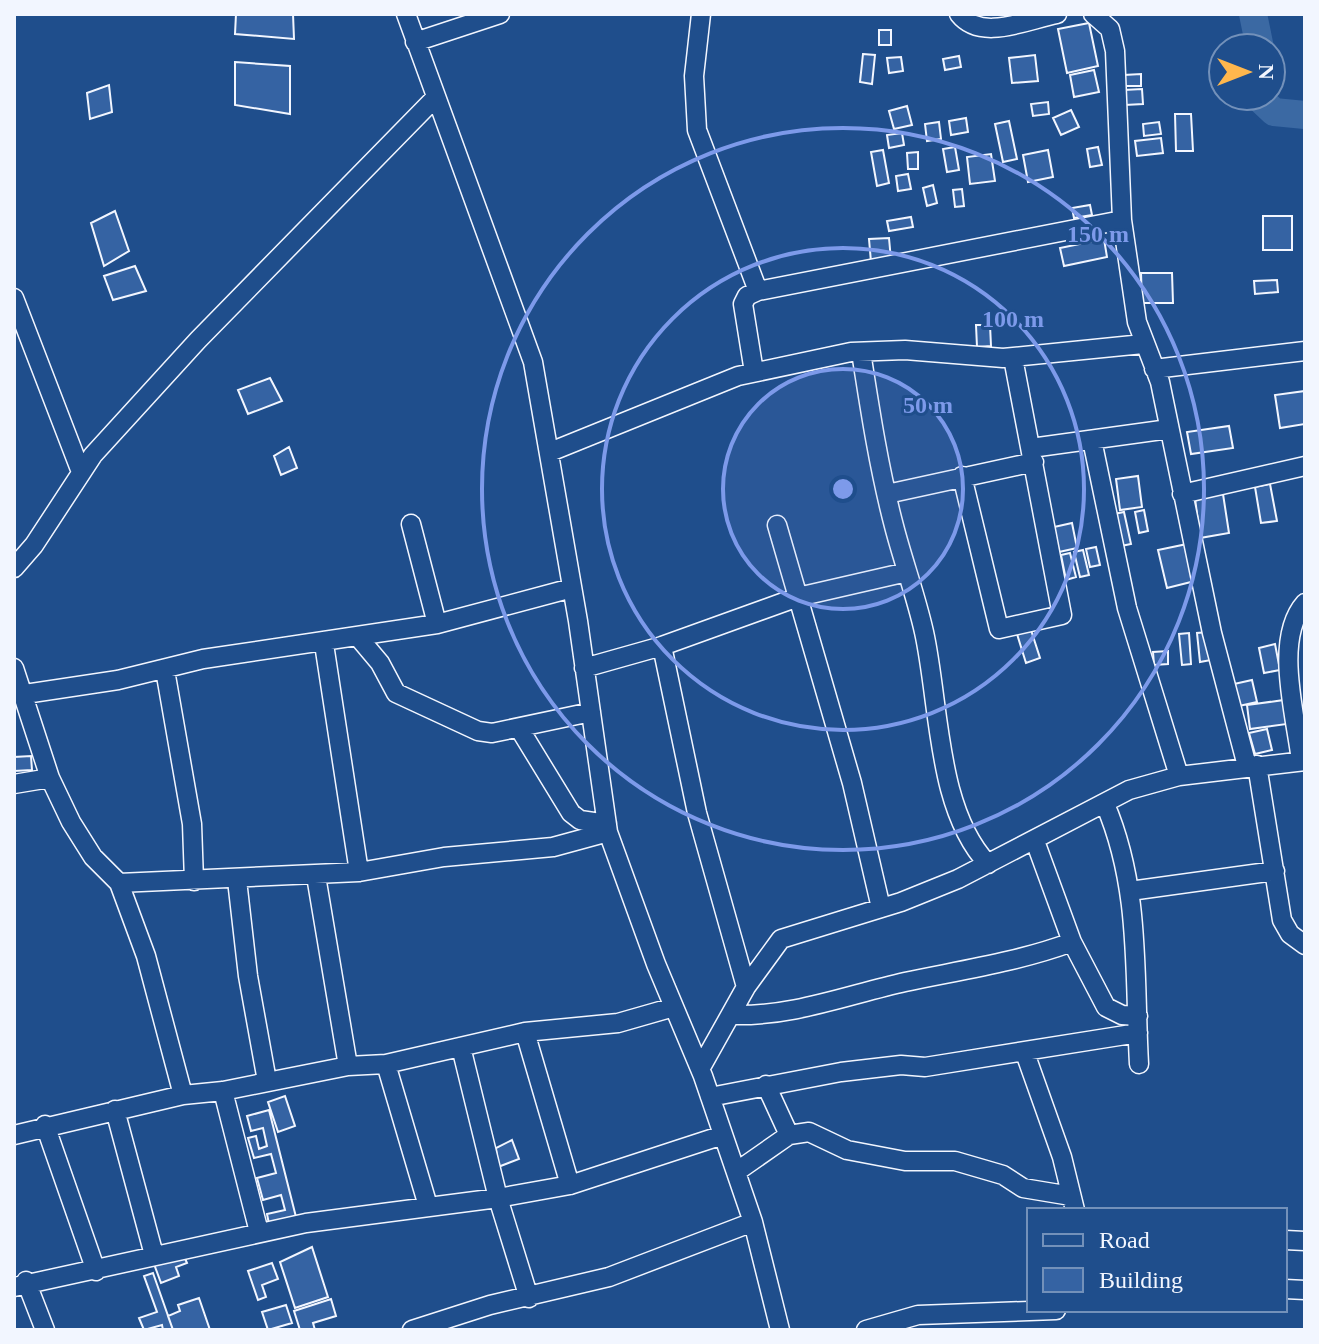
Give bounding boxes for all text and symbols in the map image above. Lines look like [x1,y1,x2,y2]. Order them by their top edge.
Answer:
north arrow [1207,32,1287,112]
text: N [1254,64,1279,80]
text: 150 m [1067,221,1129,247]
text: 100 m [982,306,1044,332]
text: 50 m [903,392,953,418]
centre of rings [829,475,857,503]
legend [1027,1208,1287,1312]
text: Road [1099,1227,1150,1253]
text: Building [1099,1267,1183,1293]

